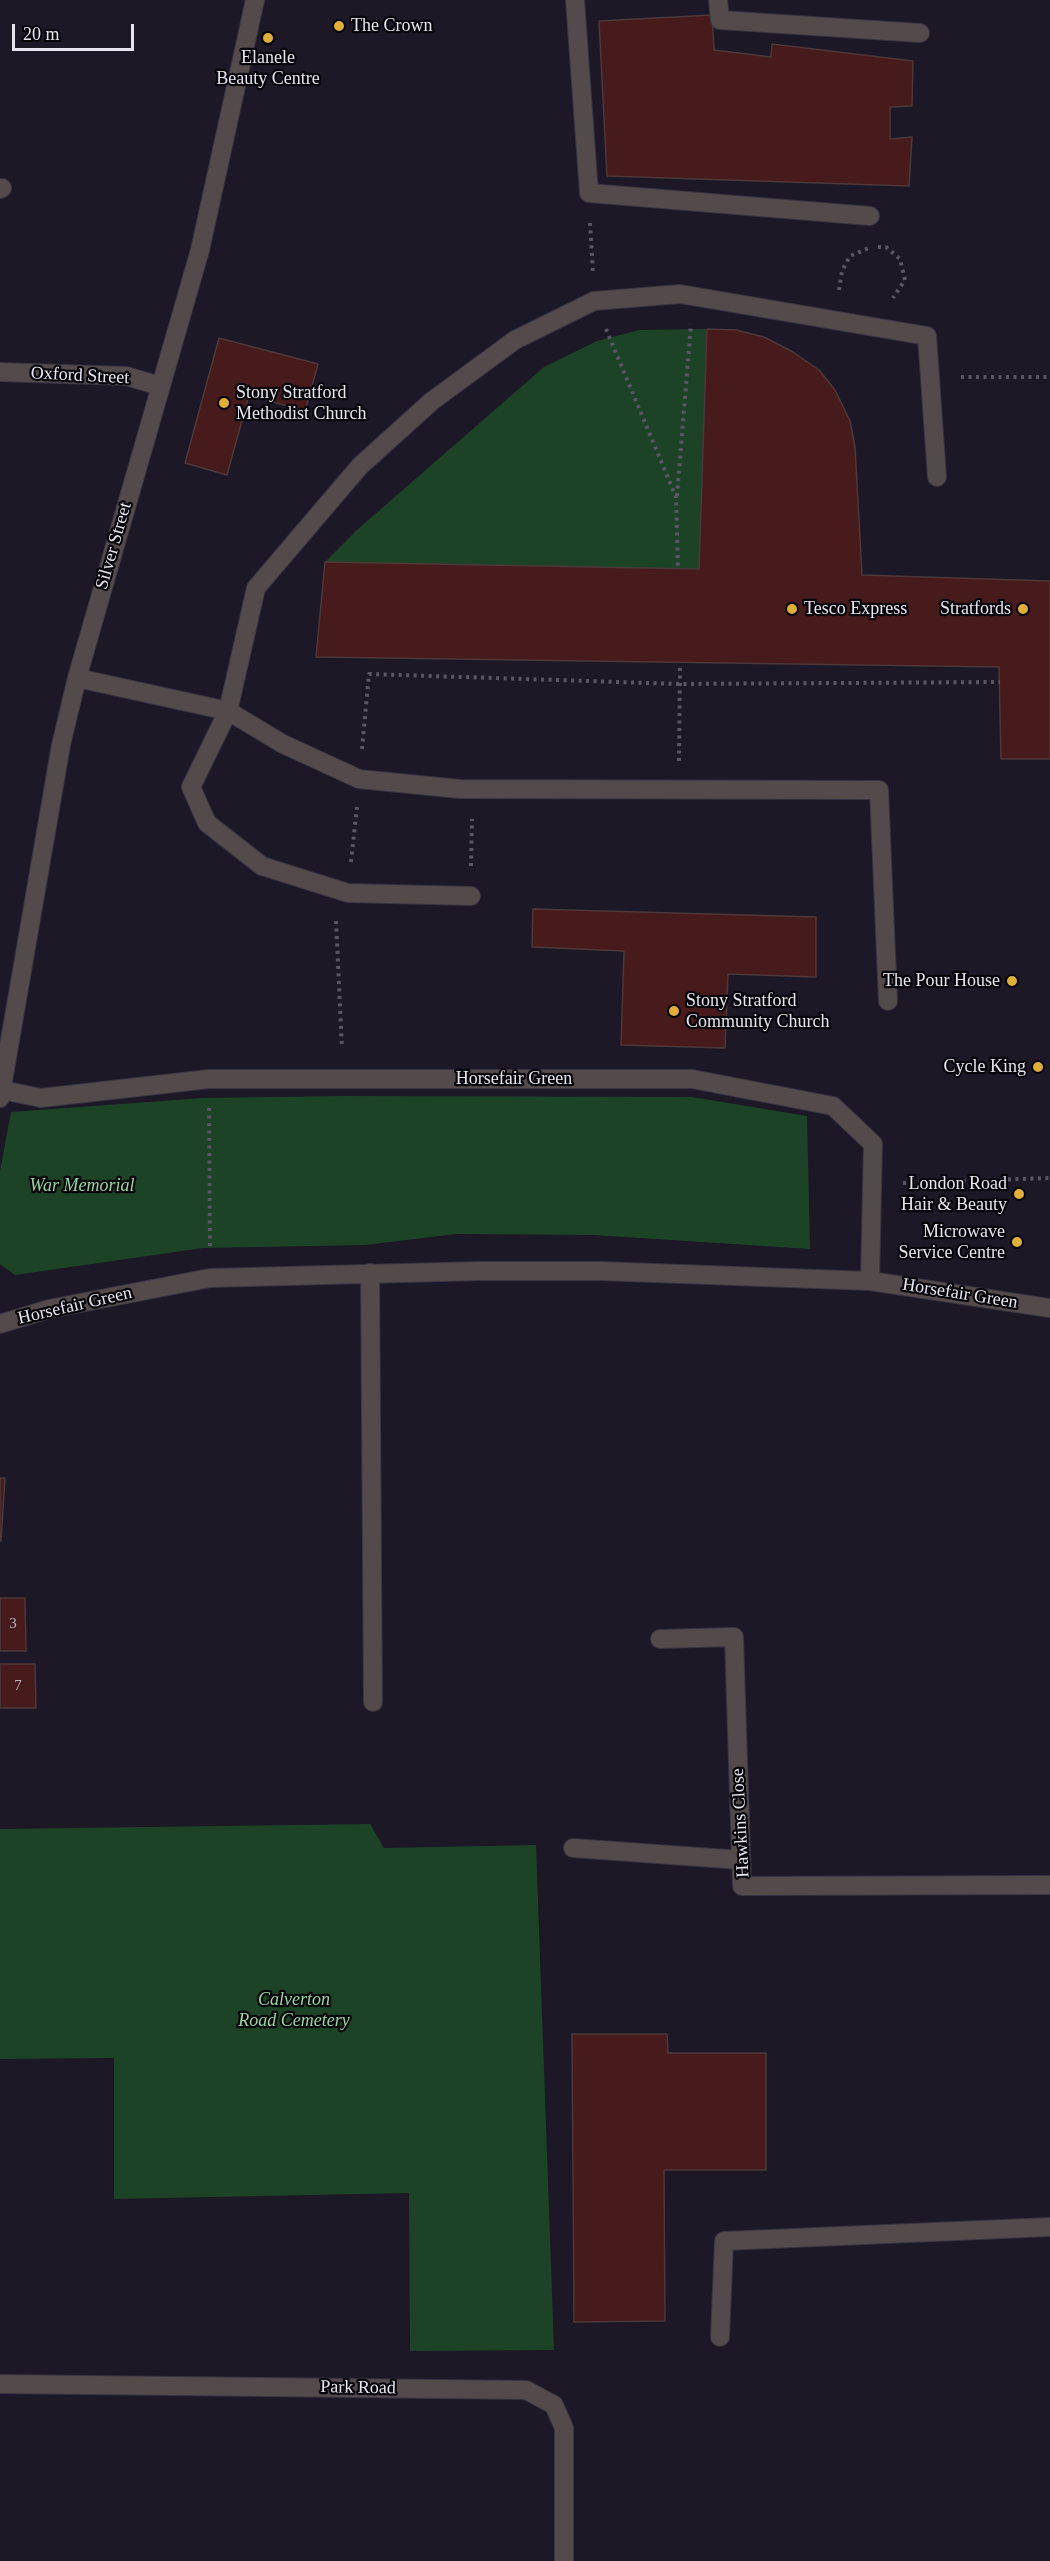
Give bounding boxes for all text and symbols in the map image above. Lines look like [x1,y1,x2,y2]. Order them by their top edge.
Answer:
scale bar [15,12,136,50]
place label: The Crown [351,15,432,37]
marker: The Crown [332,19,346,33]
text: 20 m [23,24,60,44]
marker: Elanele Beauty Centre [261,31,275,45]
place label: Elanele Beauty Centre [216,47,320,90]
street label: Oxford Street [30,363,130,389]
place label: Stony Stratford Methodist Church [236,382,366,424]
marker: Stony Stratford Methodist Church [217,396,231,410]
street label: Silver Street [91,500,137,592]
place label: Tesco Express [804,598,907,620]
place label: Stratfords [940,598,1011,620]
marker: Tesco Express [785,602,799,616]
marker: Stratfords [1016,602,1030,616]
place label: The Pour House [883,970,1000,992]
marker: The Pour House [1005,974,1019,988]
place label: Stony Stratford Community Church [686,990,829,1032]
marker: Stony Stratford Community Church [667,1004,681,1018]
place label: Cycle King [944,1056,1026,1078]
marker: Cycle King [1031,1060,1045,1074]
street label: Horsefair Green [456,1068,572,1090]
place label: London Road Hair & Beauty [901,1173,1007,1216]
park label: War Memorial [30,1175,134,1197]
marker: London Road Hair & Beauty [1012,1187,1026,1201]
place label: Microwave Service Centre [899,1221,1005,1264]
marker: Microwave Service Centre [1010,1235,1024,1249]
street label: Horsefair Green [901,1274,1019,1314]
street label: Horsefair Green [16,1282,134,1330]
house number: 3 [9,1615,17,1633]
house number: 7 [14,1677,22,1695]
street label: Hawkins Close [727,1768,755,1878]
park label: Calverton Road Cemetery [238,1989,350,2032]
street label: Park Road [320,2377,396,2399]

